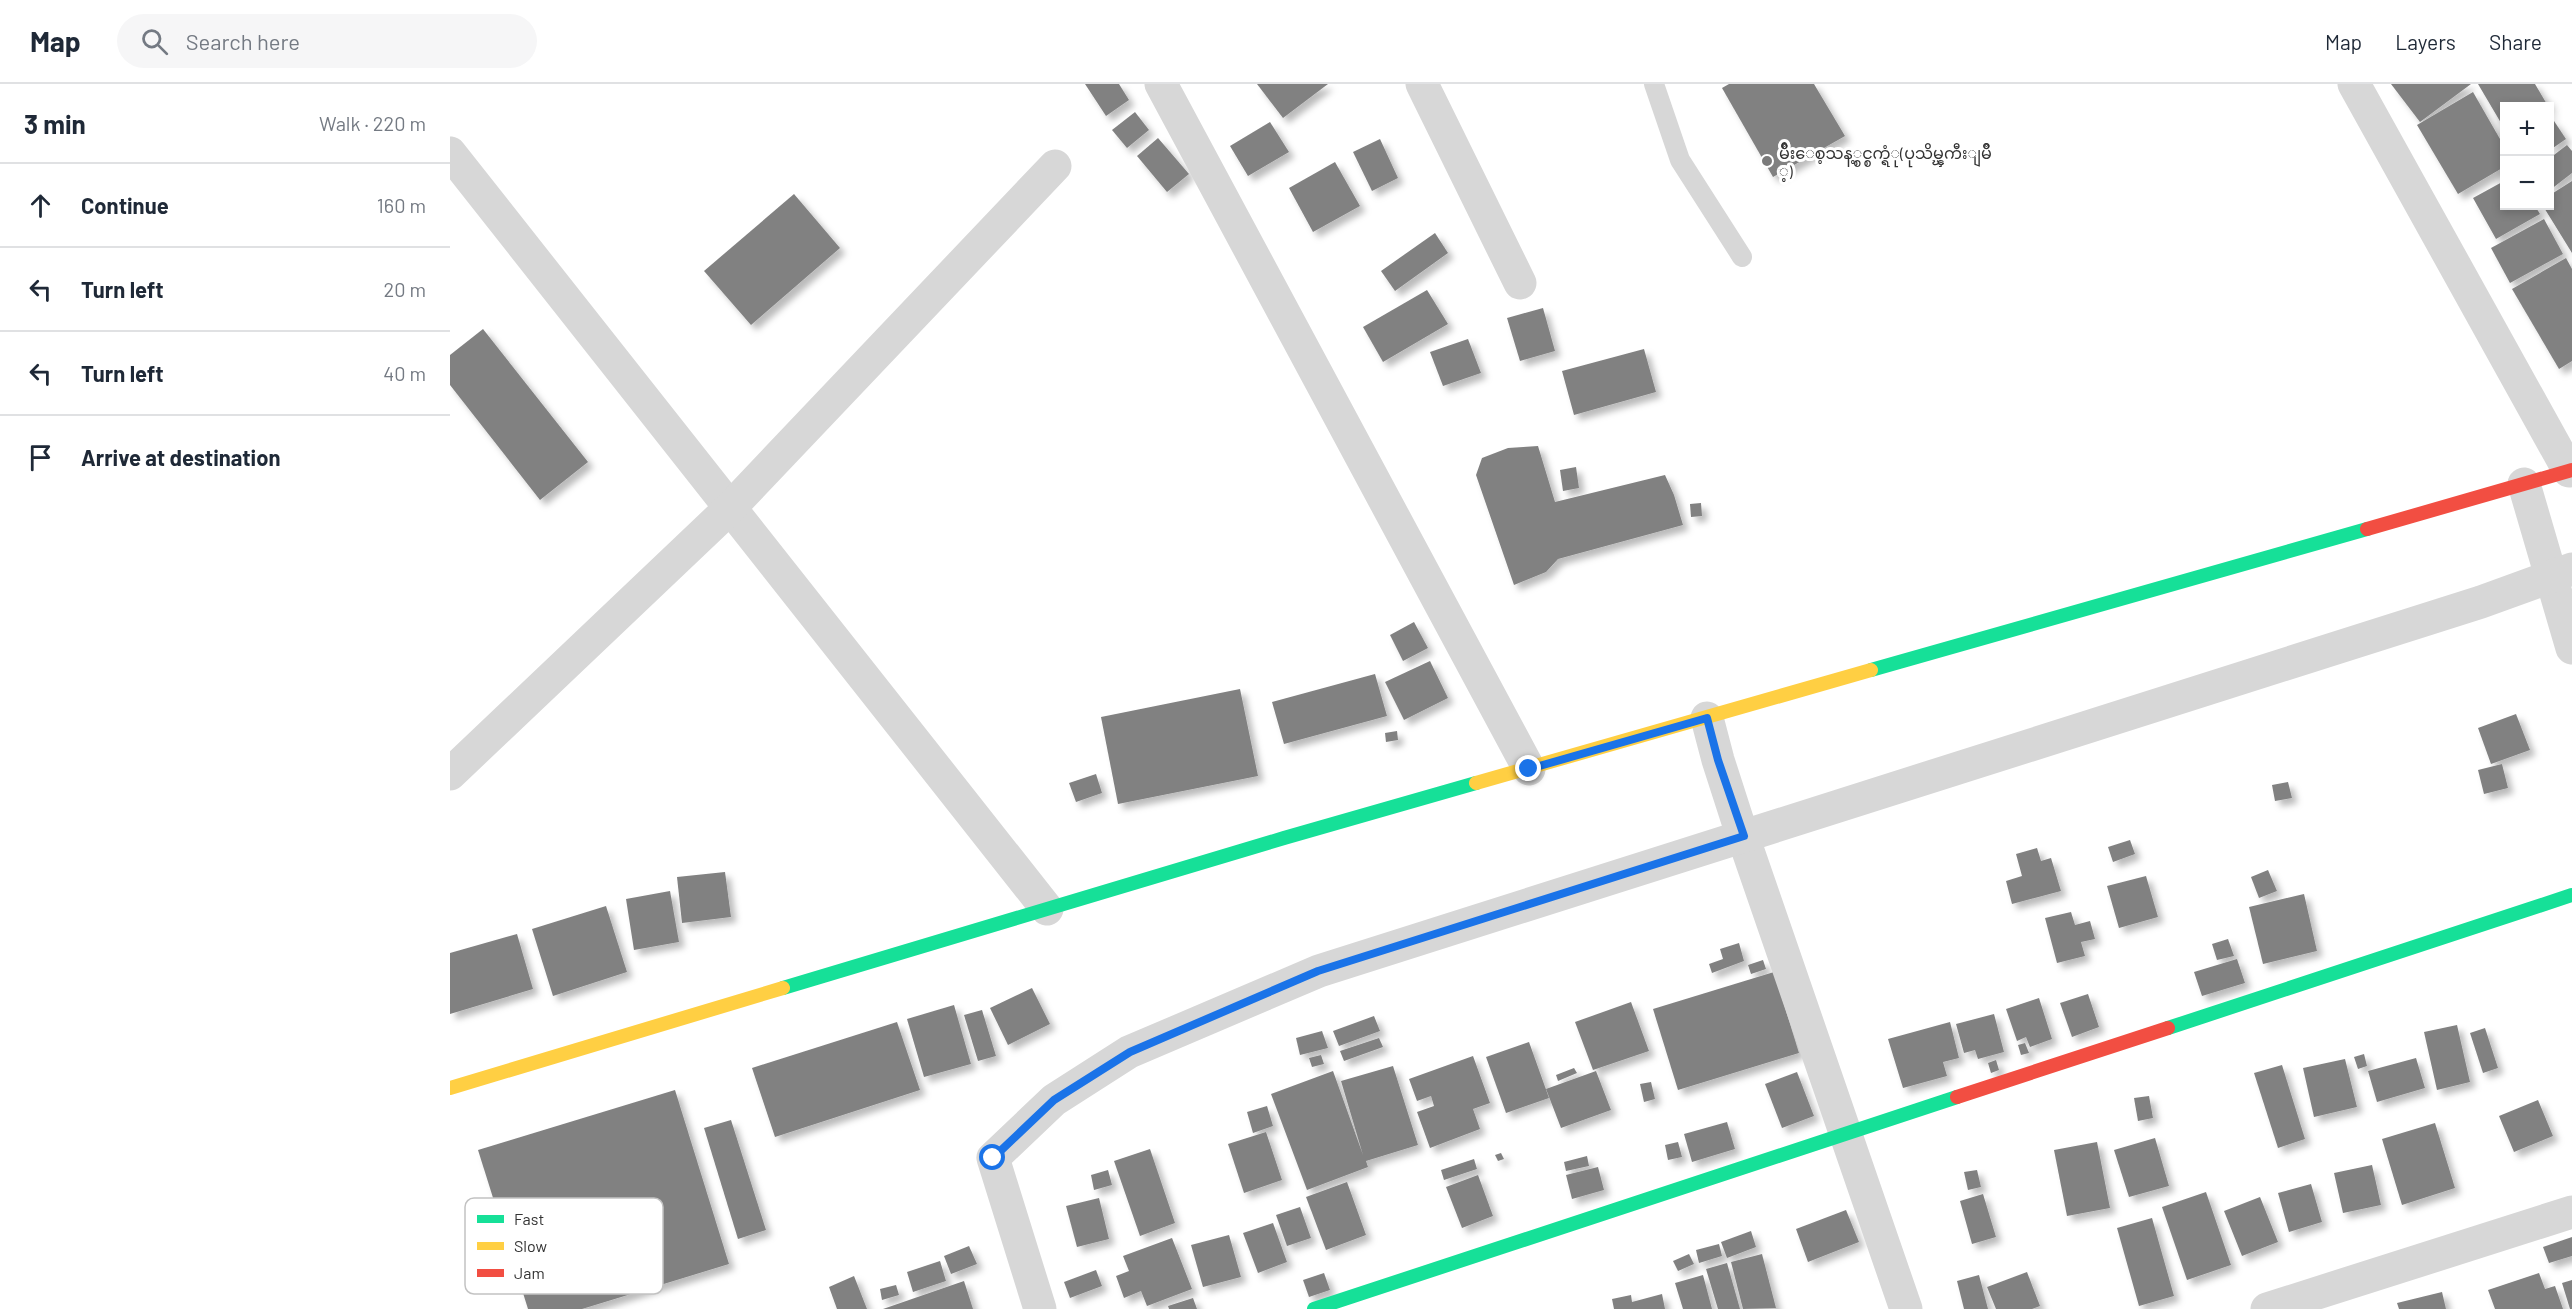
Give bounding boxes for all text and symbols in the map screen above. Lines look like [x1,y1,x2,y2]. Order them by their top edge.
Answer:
search box [117,14,537,68]
text: Map [30,24,81,58]
icon: search [138,25,171,58]
text: Search here [186,28,300,54]
text: Map [2325,29,2362,54]
text: Layers [2395,29,2456,54]
text: Share [2489,29,2542,54]
map controls [2500,102,2554,210]
button: + [2500,102,2554,156]
text: 3 min [24,108,86,139]
text: Walk · 220 m [319,111,426,135]
place label: မ်ိဳးေစ့သန့္စင္စက္ရံု(ပုသိမ္ၾကီးျမိဳ ့) [1779,142,1992,182]
marker: မ်ိဳးေစ့သန့္စင္စက္ရံု(ပုသိမ္ၾကီးျမိဳ ့) [1760,154,1774,168]
button: − [2500,156,2554,210]
icon: ahead [24,189,57,222]
text: Continue [81,192,169,218]
text: 160 m [377,193,426,217]
icon: left [24,273,57,306]
text: Turn left [81,276,164,302]
text: 20 m [383,277,426,301]
icon: left [24,357,57,390]
text: Turn left [81,360,164,386]
text: 40 m [383,361,426,385]
icon: arrive [24,441,57,474]
text: Arrive at destination [81,444,280,470]
route end [1515,755,1541,781]
route start [979,1144,1005,1170]
legend [465,1198,663,1294]
text: Fast [514,1209,544,1228]
text: Slow [514,1236,547,1255]
text: Jam [514,1263,545,1282]

